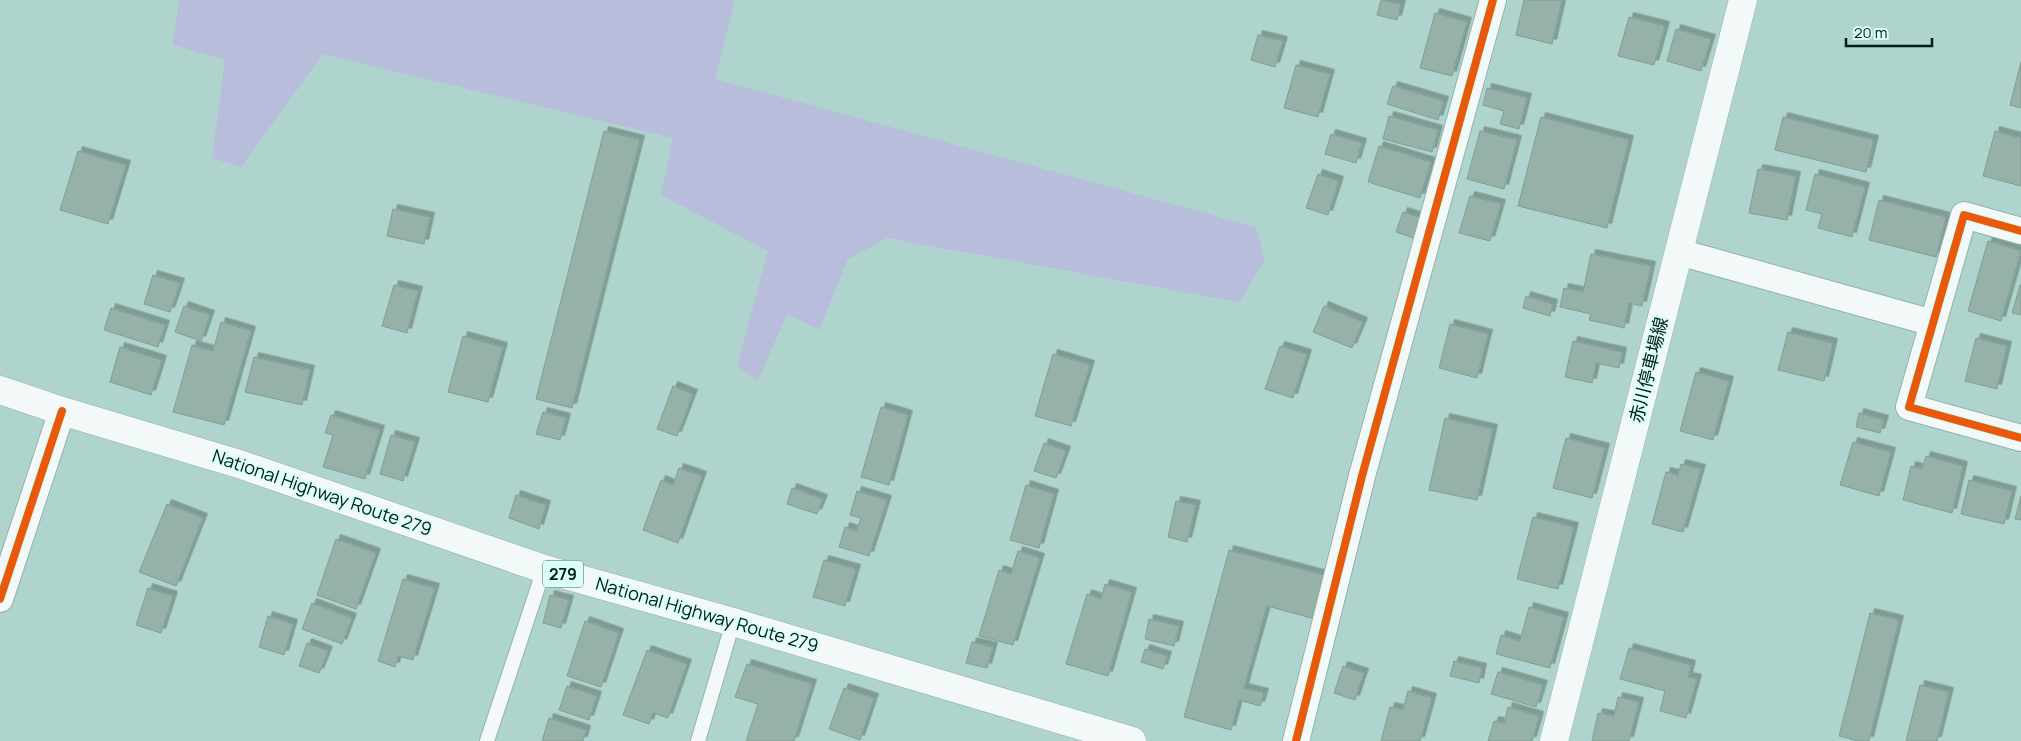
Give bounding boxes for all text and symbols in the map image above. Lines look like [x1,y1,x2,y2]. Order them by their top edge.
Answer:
scale bar [1846,15,1932,47]
text: 20 m [1854,22,1887,43]
street label: 赤川停車場線 [1623,314,1673,425]
street label: National Highway Route 279 [209,443,435,541]
road number: 279 [543,560,583,588]
street label: National Highway Route 279 [593,571,821,657]

